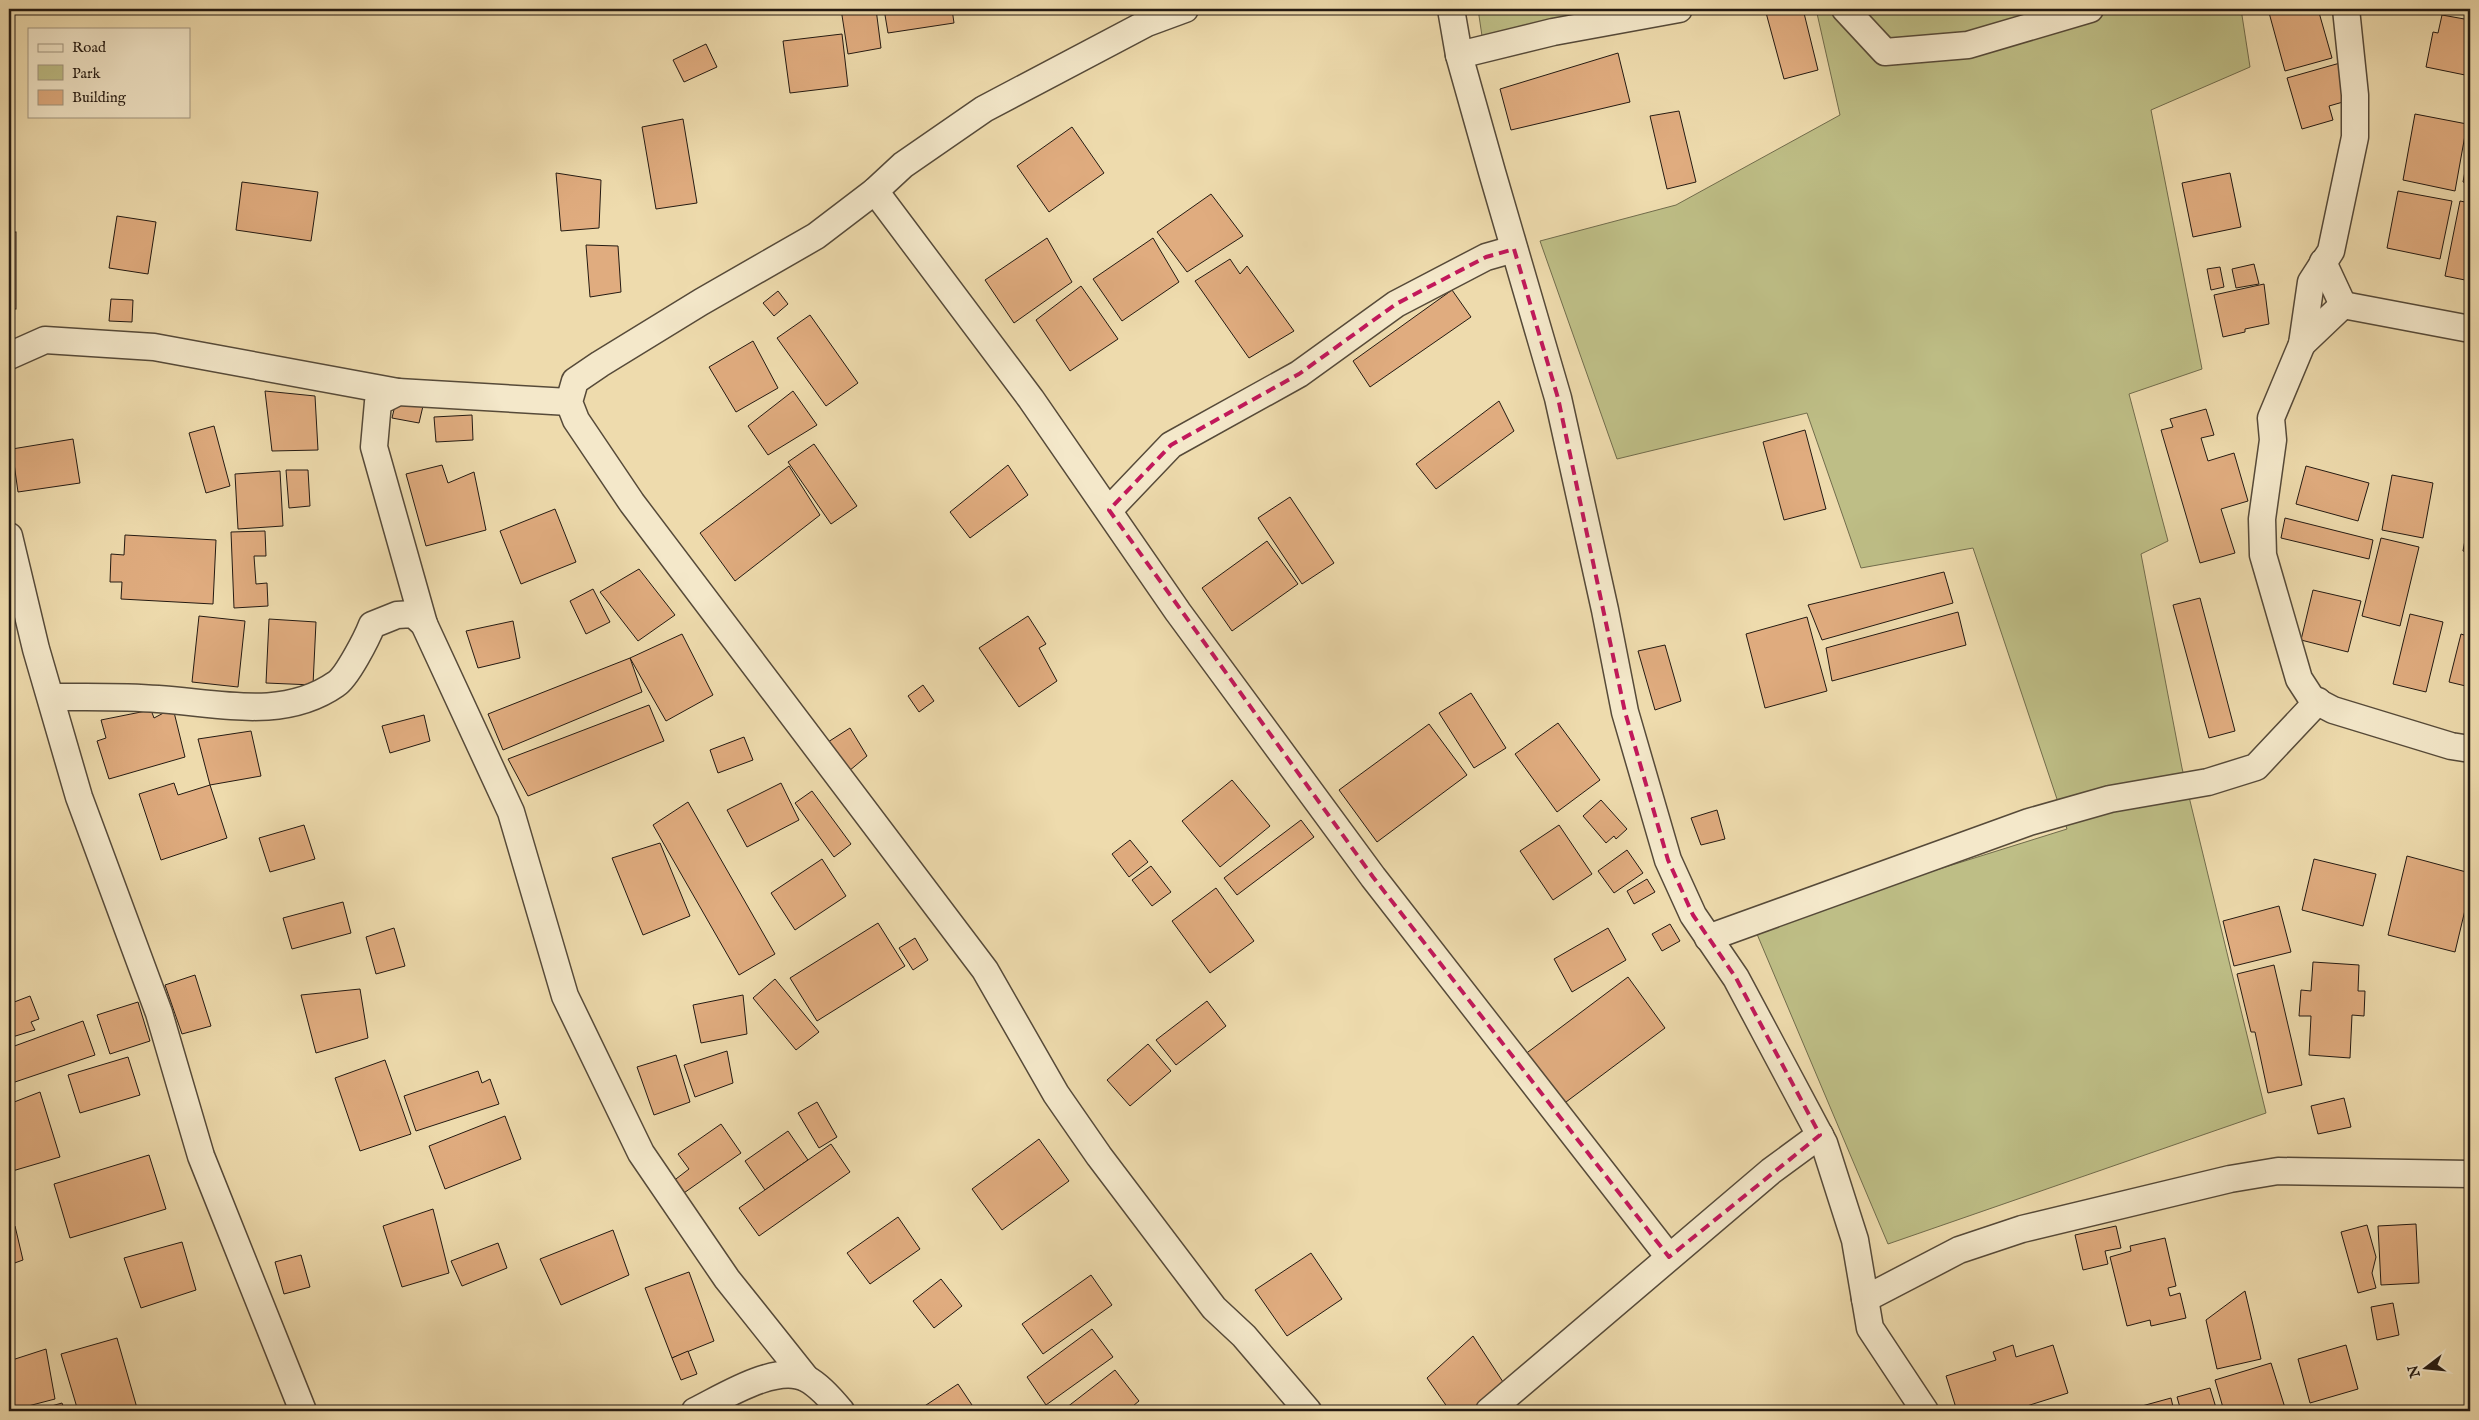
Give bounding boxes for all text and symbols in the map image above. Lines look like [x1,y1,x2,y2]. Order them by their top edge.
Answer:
legend [28,28,190,118]
text: Road [72,38,107,57]
text: Park [72,64,102,83]
text: Building [72,88,127,107]
north arrow [2402,1342,2452,1392]
text: N [2404,1363,2425,1381]

